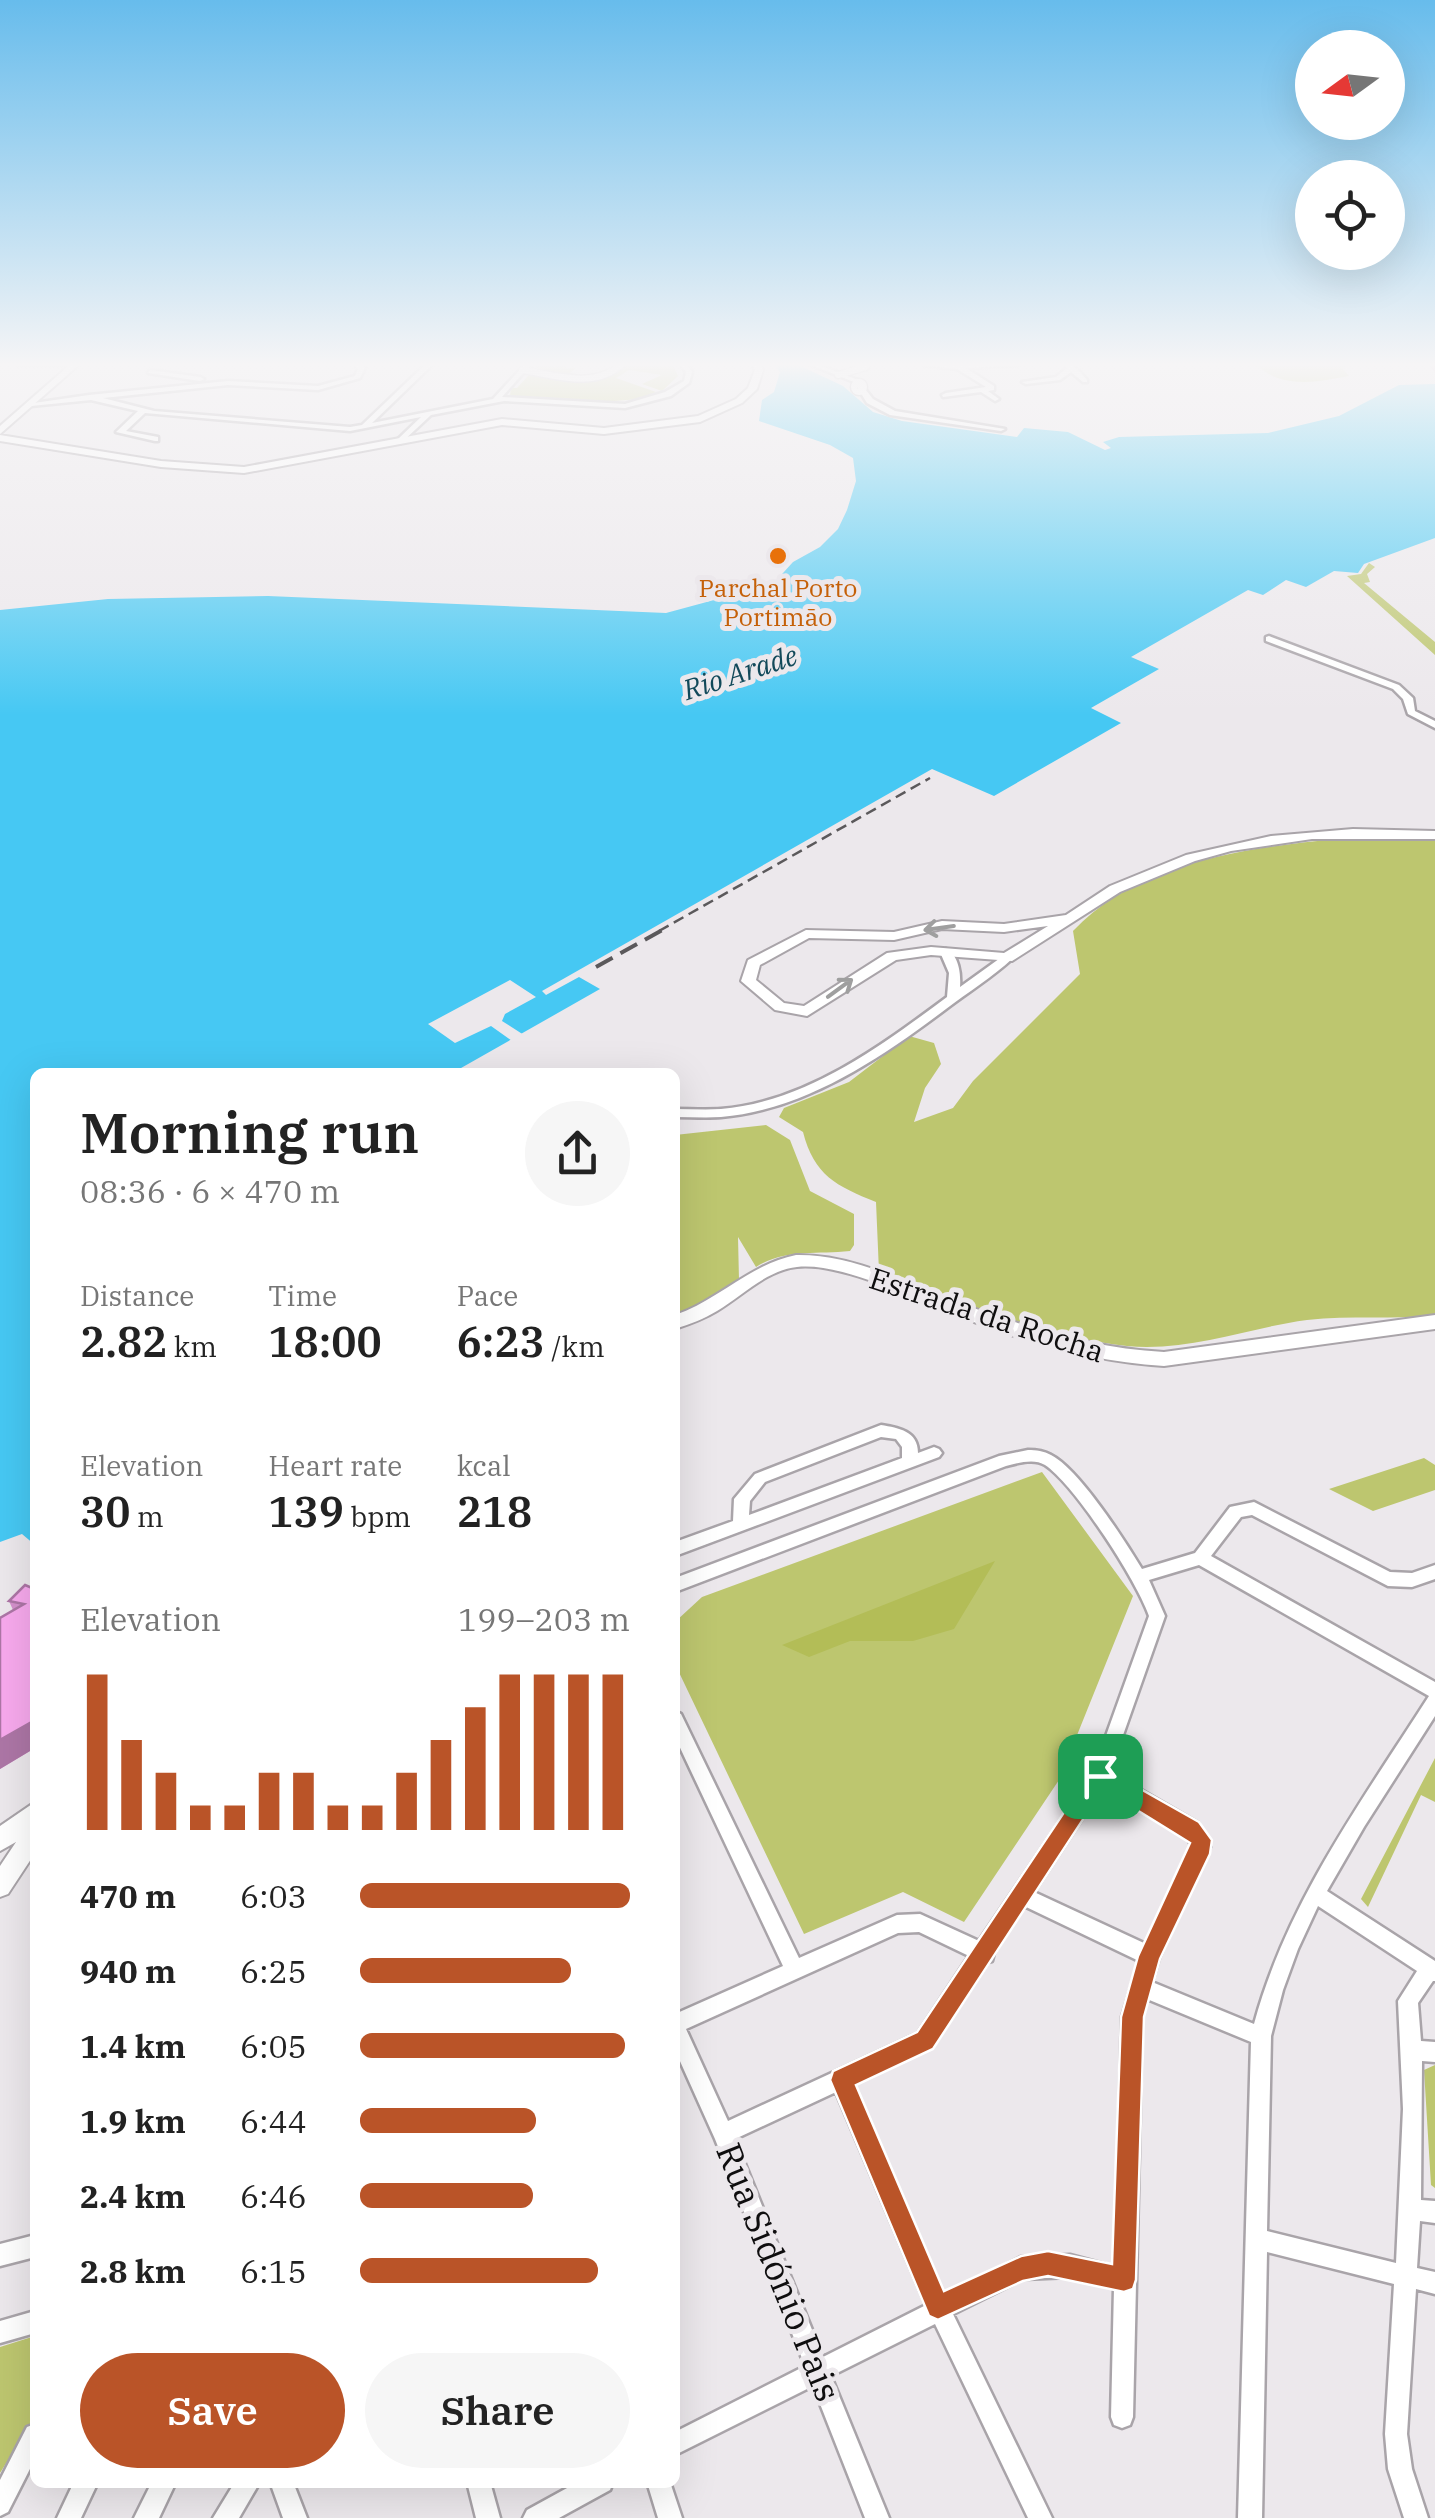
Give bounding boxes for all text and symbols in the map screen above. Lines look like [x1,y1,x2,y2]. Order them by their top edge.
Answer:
north arrow [1295,30,1405,140]
map controls [1295,30,1405,270]
button: locate [1295,160,1405,270]
marker: Parchal Porto Portimão [767,545,789,567]
place label: Parchal Porto Portimão [699,571,857,633]
water label: Rio Arade [677,636,802,708]
one-way arrow [923,919,956,938]
one-way arrow [826,978,853,999]
text: Morning run [80,1097,419,1168]
button: share [525,1101,630,1206]
text: 08:36 · 6 × 470 m [80,1170,340,1212]
street label: Estrada da Rocha [865,1258,1109,1370]
text: Distance [80,1277,194,1314]
text: Time [268,1277,337,1314]
text: Pace [457,1277,518,1314]
text: 2.82 [80,1314,167,1369]
text: 18:00 [268,1314,382,1369]
text: 6:23 [457,1314,545,1369]
text: km [167,1328,217,1365]
text: /km [545,1328,605,1365]
text: Elevation [80,1447,203,1484]
text: Heart rate [268,1447,402,1484]
text: kcal [457,1447,511,1484]
text: 30 [80,1484,130,1539]
text: 139 [268,1484,344,1539]
text: 218 [457,1484,532,1539]
text: m [130,1498,164,1535]
text: bpm [344,1498,411,1535]
text: Elevation [80,1598,221,1640]
text: 199–203 m [458,1598,630,1640]
pin [1058,1734,1143,1819]
icon: arrive [1073,1749,1128,1804]
text: 470 m [80,1875,176,1917]
text: 6:03 [240,1875,307,1917]
text: 940 m [80,1950,176,1992]
text: 6:25 [240,1950,307,1992]
text: 1.4 km [80,2025,186,2067]
text: 6:05 [240,2025,307,2067]
text: 1.9 km [80,2100,186,2142]
text: 6:44 [240,2100,307,2142]
street label: Rua Sidónio Pais [706,2136,852,2408]
text: 2.4 km [80,2175,186,2217]
text: 6:46 [240,2175,307,2217]
text: 2.8 km [80,2250,186,2292]
text: 6:15 [240,2250,307,2292]
button: Save [80,2353,345,2468]
button: Share [365,2353,630,2468]

